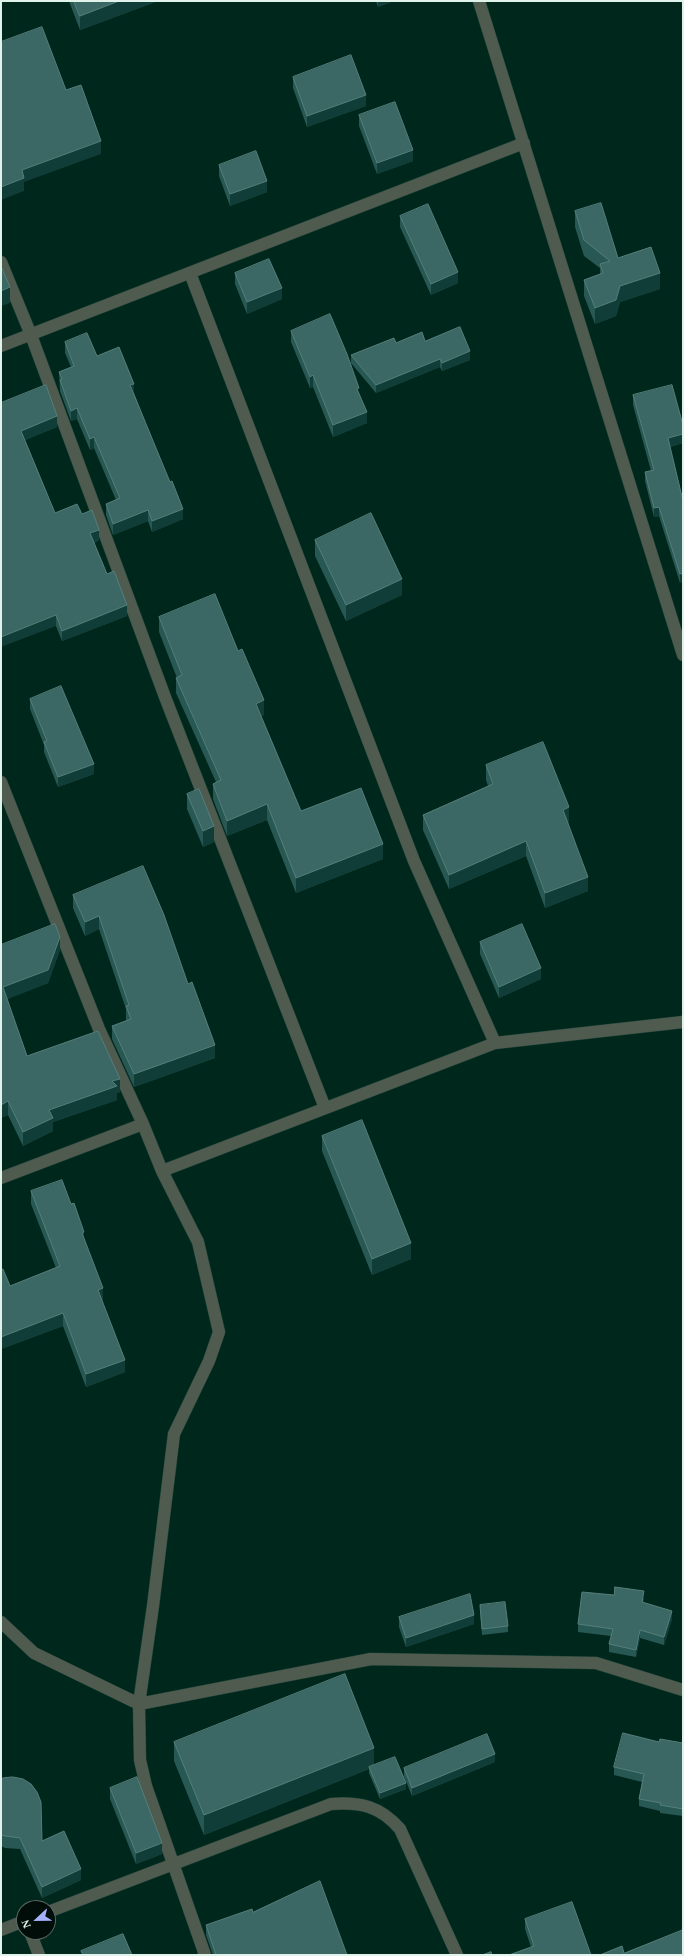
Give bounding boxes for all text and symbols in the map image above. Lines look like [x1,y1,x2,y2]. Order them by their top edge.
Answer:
north arrow [16,1900,56,1940]
text: N [19,1918,33,1930]

